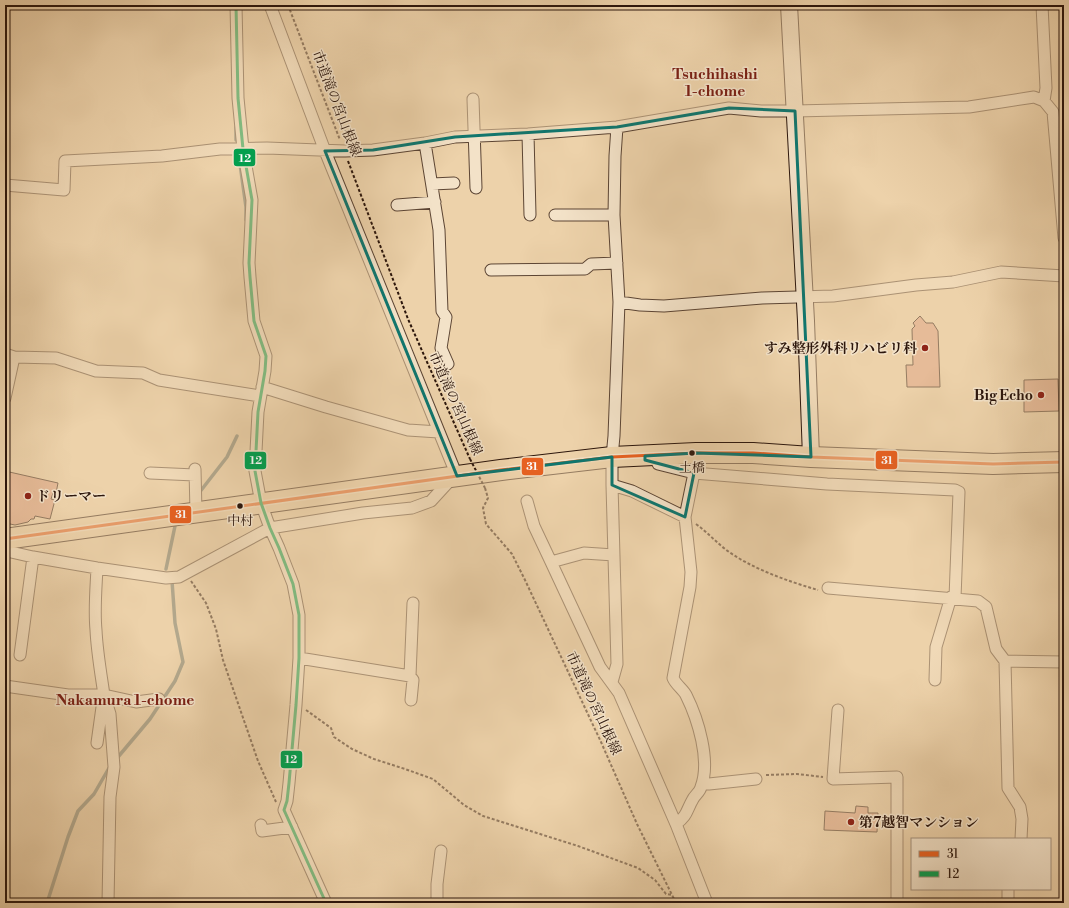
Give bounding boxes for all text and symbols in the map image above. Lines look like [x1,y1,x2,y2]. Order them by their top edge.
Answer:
street label: 市道滝の宮山根線 [308,48,365,159]
district label: Tsuchihashi 1-chome [672,65,758,101]
line badge: 12 [233,148,256,167]
text: 12 [239,152,251,166]
place label: すみ整形外科リハビリ科 [763,340,918,358]
marker: すみ整形外科リハビリ科 [920,343,930,353]
street label: 市道滝の宮山根線 [424,349,486,458]
place label: Big Echo [974,387,1033,405]
marker: Big Echo [1036,390,1046,400]
marker: 土橋 [687,448,697,458]
line badge: 31 [875,450,898,470]
line badge: 12 [244,451,267,470]
text: 12 [250,454,262,468]
text: 31 [881,454,894,468]
line badge: 31 [521,457,544,476]
text: 31 [526,460,539,474]
place label: 土橋 [679,460,705,476]
place label: ドリーマー [36,488,106,506]
marker: ドリーマー [23,491,33,501]
marker: 中村 [235,501,245,511]
line badge: 31 [169,505,192,524]
text: 31 [175,508,188,522]
place label: 中村 [227,513,253,529]
street label: 市道滝の宮山根線 [561,649,625,758]
district label: Nakamura 1-chome [56,691,194,710]
line badge: 12 [280,750,303,769]
text: 12 [285,753,297,767]
place label: 第7越智マンション [859,814,979,832]
marker: 第7越智マンション [846,817,856,827]
legend [911,838,1051,890]
text: 31 [947,847,959,862]
text: 12 [947,867,959,882]

